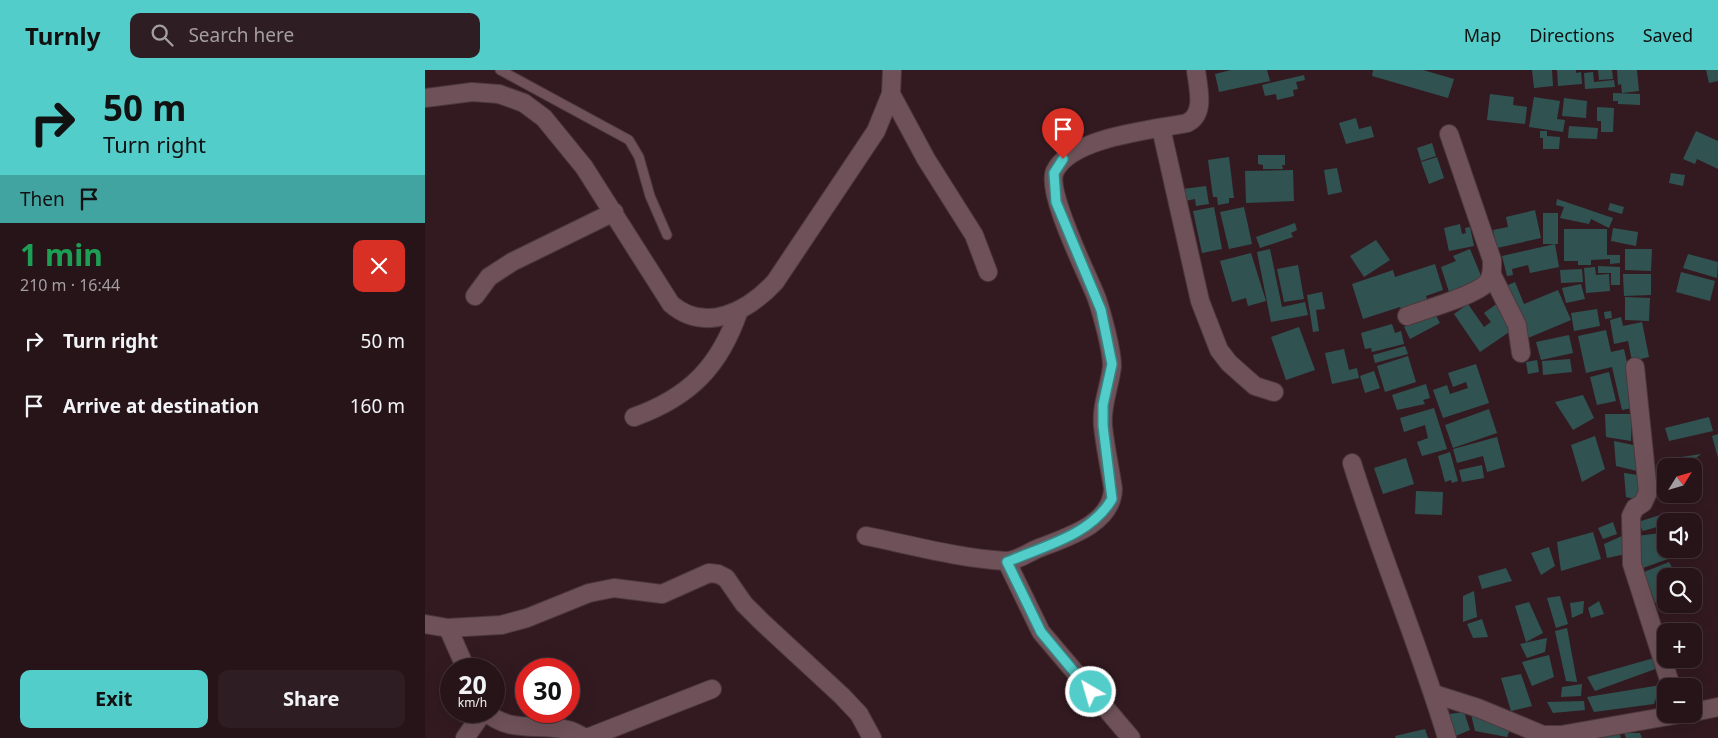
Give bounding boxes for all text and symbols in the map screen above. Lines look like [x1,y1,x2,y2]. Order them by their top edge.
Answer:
search box [130,13,480,58]
text: Turnly [25,19,100,52]
icon: search [148,21,176,49]
text: Search here [188,22,294,48]
text: Map [1464,23,1501,47]
text: Directions [1529,23,1615,47]
text: Saved [1643,23,1693,47]
text: 50 m [103,84,186,131]
icon: right [20,90,85,155]
pin [1042,108,1084,159]
icon: arrive [1049,115,1077,143]
text: Turn right [103,129,206,159]
icon: arrive [75,185,103,213]
text: Then [20,186,65,212]
text: 1 min [20,234,103,275]
button: close [353,240,405,292]
text: 210 m · 16:44 [20,274,120,296]
icon: right [20,327,48,355]
text: Turn right [63,328,158,354]
text: 50 m [361,328,405,354]
icon: arrive [20,392,48,420]
text: Arrive at destination [63,393,259,419]
text: 160 m [350,393,405,419]
north arrow [1657,458,1703,502]
map controls [1657,458,1702,723]
button: sound [1657,513,1702,558]
button: search [1657,568,1702,613]
button: + [1657,623,1702,668]
speed limit sign: 30 [515,658,580,723]
position arrow [1064,665,1116,717]
text: 20 [458,667,487,701]
button: Exit [20,670,208,728]
button: Share [218,670,405,728]
button: − [1657,678,1702,723]
text: km/h [458,694,487,711]

